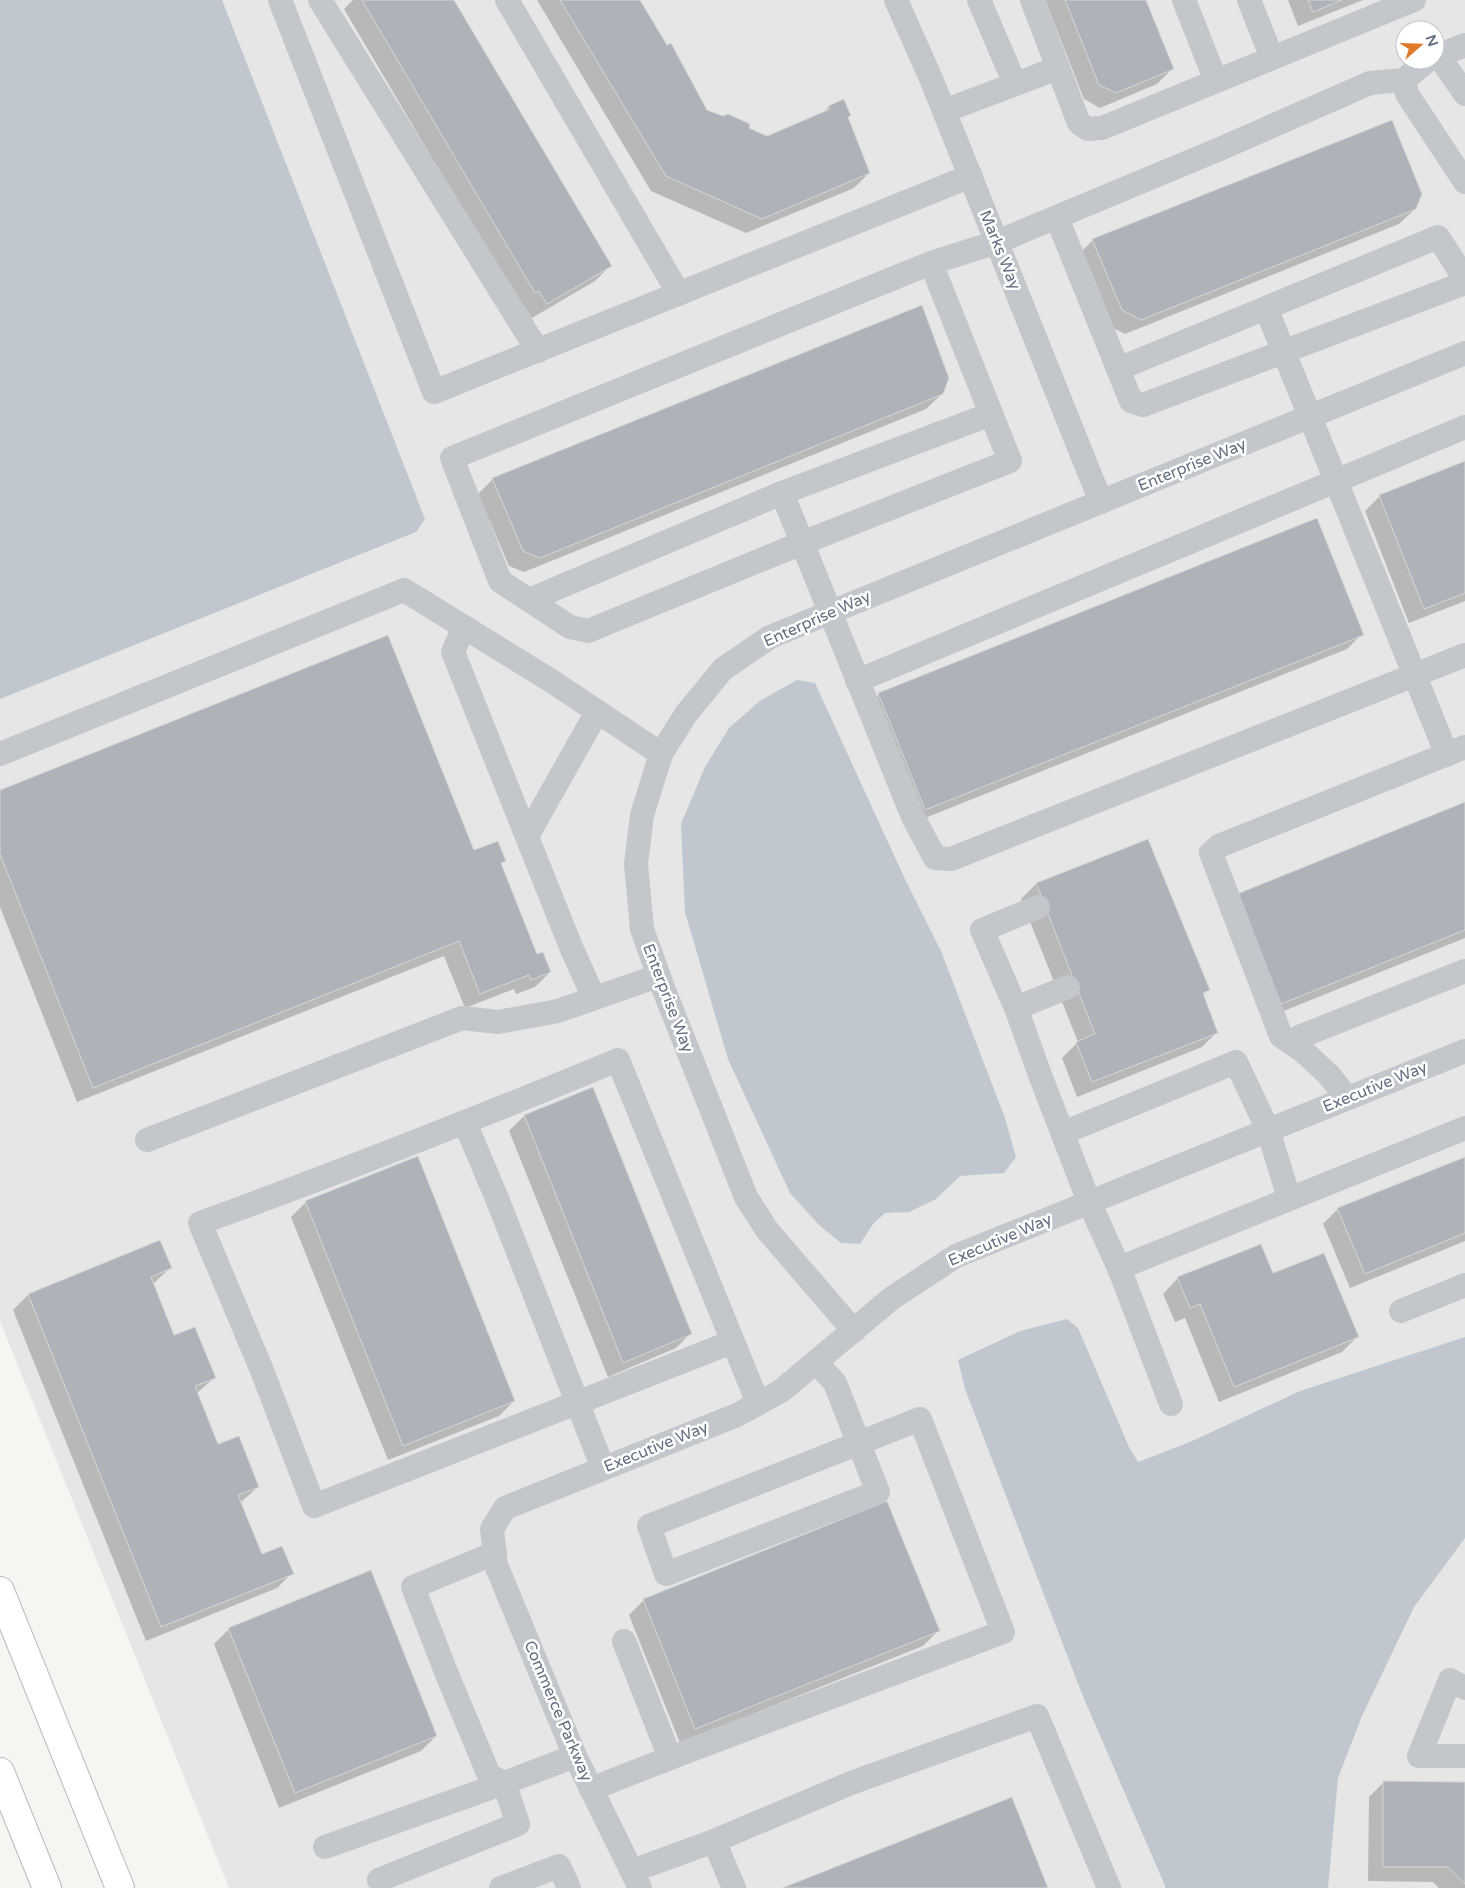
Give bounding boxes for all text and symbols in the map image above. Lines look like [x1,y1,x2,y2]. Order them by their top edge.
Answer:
north arrow [1395,20,1445,70]
text: N [1422,33,1442,49]
street label: Marks Way [975,207,1025,293]
street label: Enterprise Way [1135,434,1249,496]
street label: Enterprise Way [760,586,874,652]
street label: Enterprise Way [638,941,698,1056]
street label: Executive Way [1320,1057,1430,1117]
street label: Executive Way [945,1209,1055,1271]
street label: Executive Way [601,1417,711,1477]
street label: Commerce Parkway [519,1638,597,1785]

